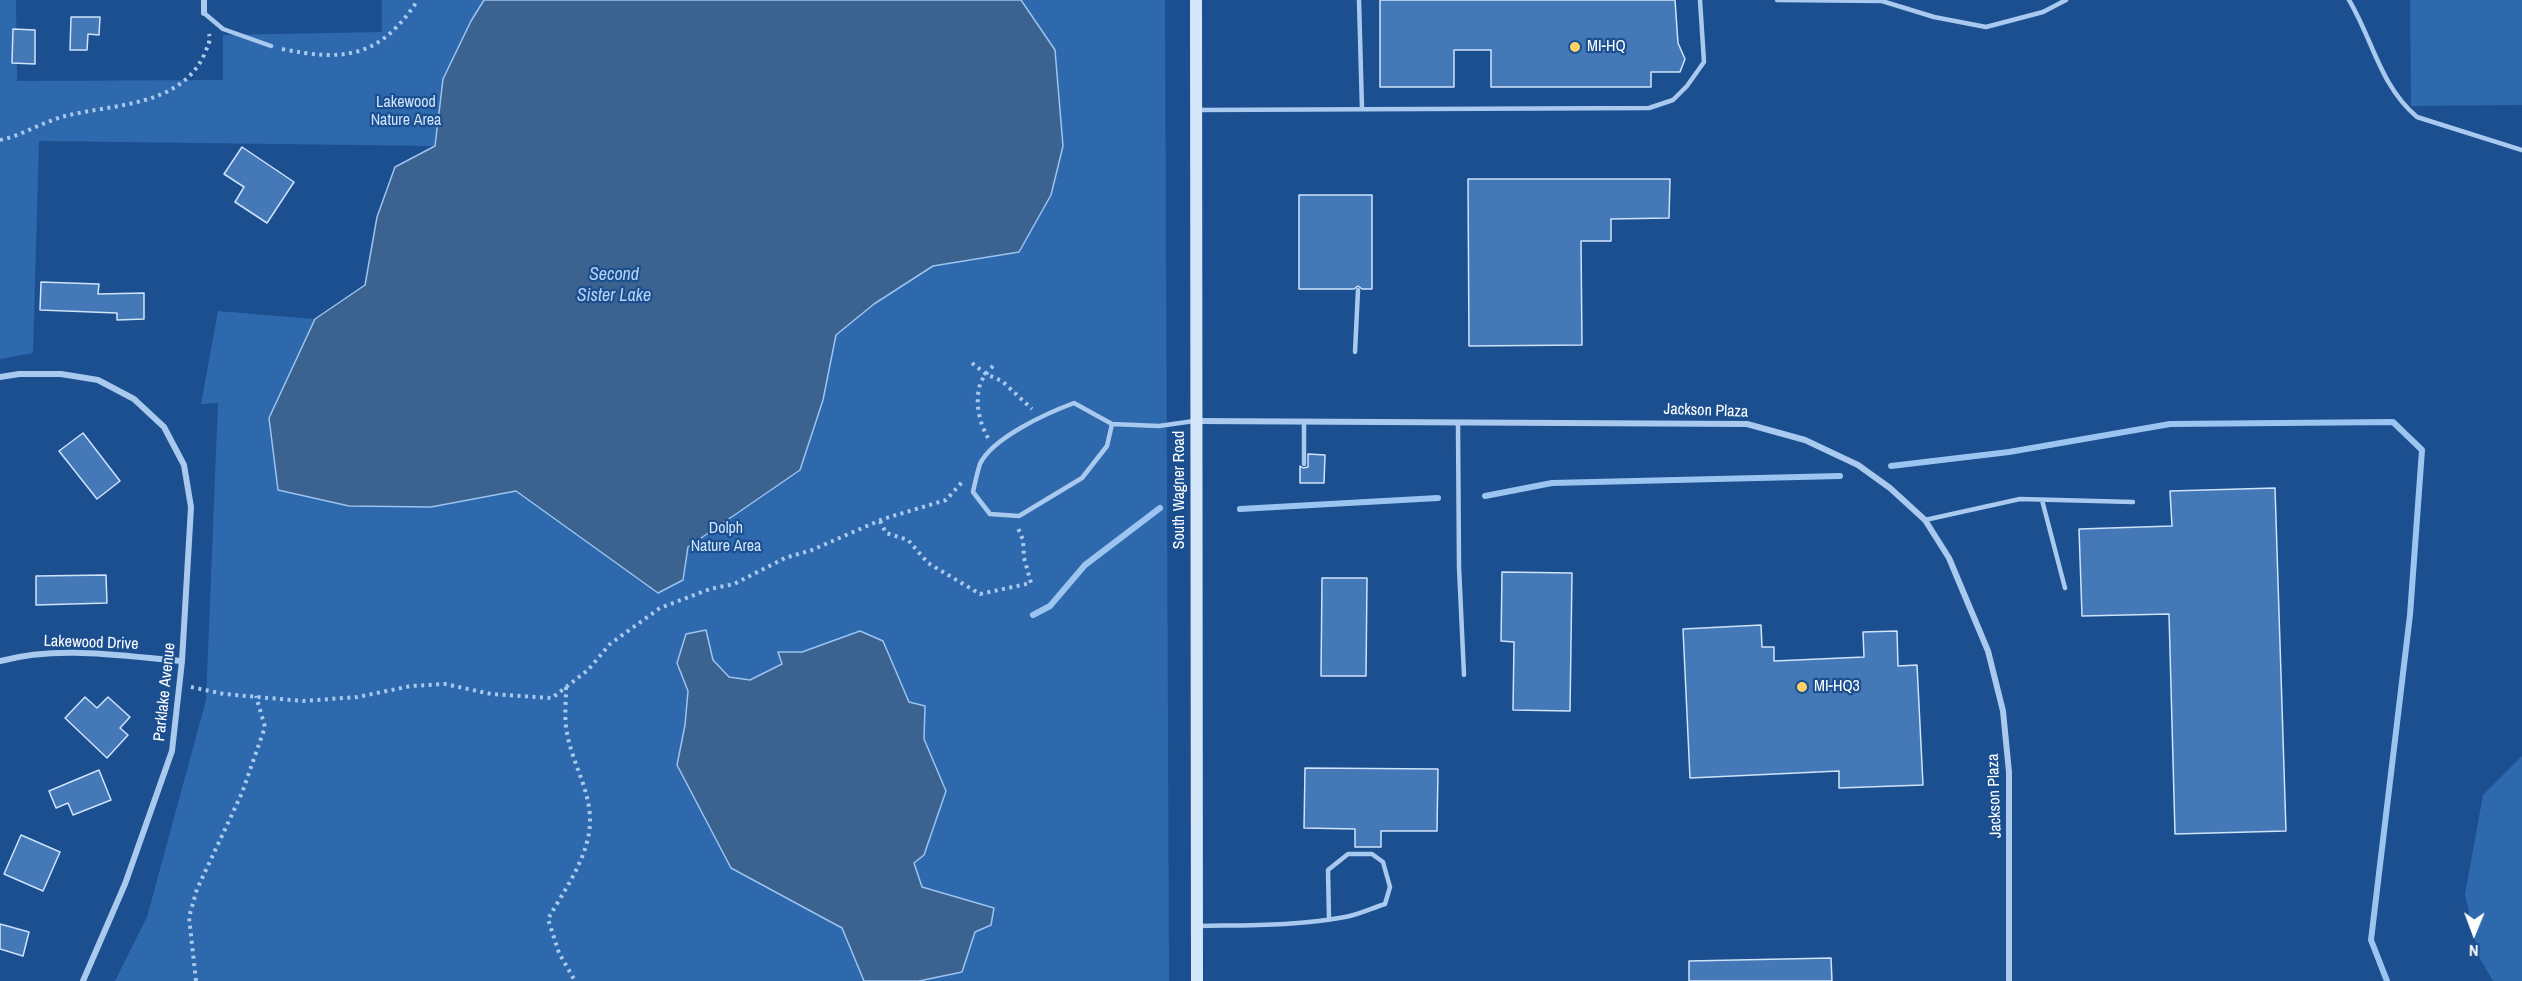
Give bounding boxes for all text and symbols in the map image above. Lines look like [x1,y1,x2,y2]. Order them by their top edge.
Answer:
place label: MI-HQ [1587,37,1626,57]
marker: MI-HQ [1568,40,1582,54]
park label: Lakewood Nature Area [371,93,441,131]
water label: Second Sister Lake [577,264,651,306]
street label: Jackson Plaza [1663,400,1749,422]
street label: South Wagner Road [1170,431,1190,549]
park label: Dolph Nature Area [691,519,761,557]
street label: Lakewood Drive [43,632,139,654]
street label: Parklake Avenue [150,642,180,742]
place label: MI-HQ3 [1814,677,1860,697]
marker: MI-HQ3 [1795,680,1809,694]
street label: Jackson Plaza [1984,753,2006,839]
north arrow [2444,903,2504,963]
text: N [2469,940,2479,962]

